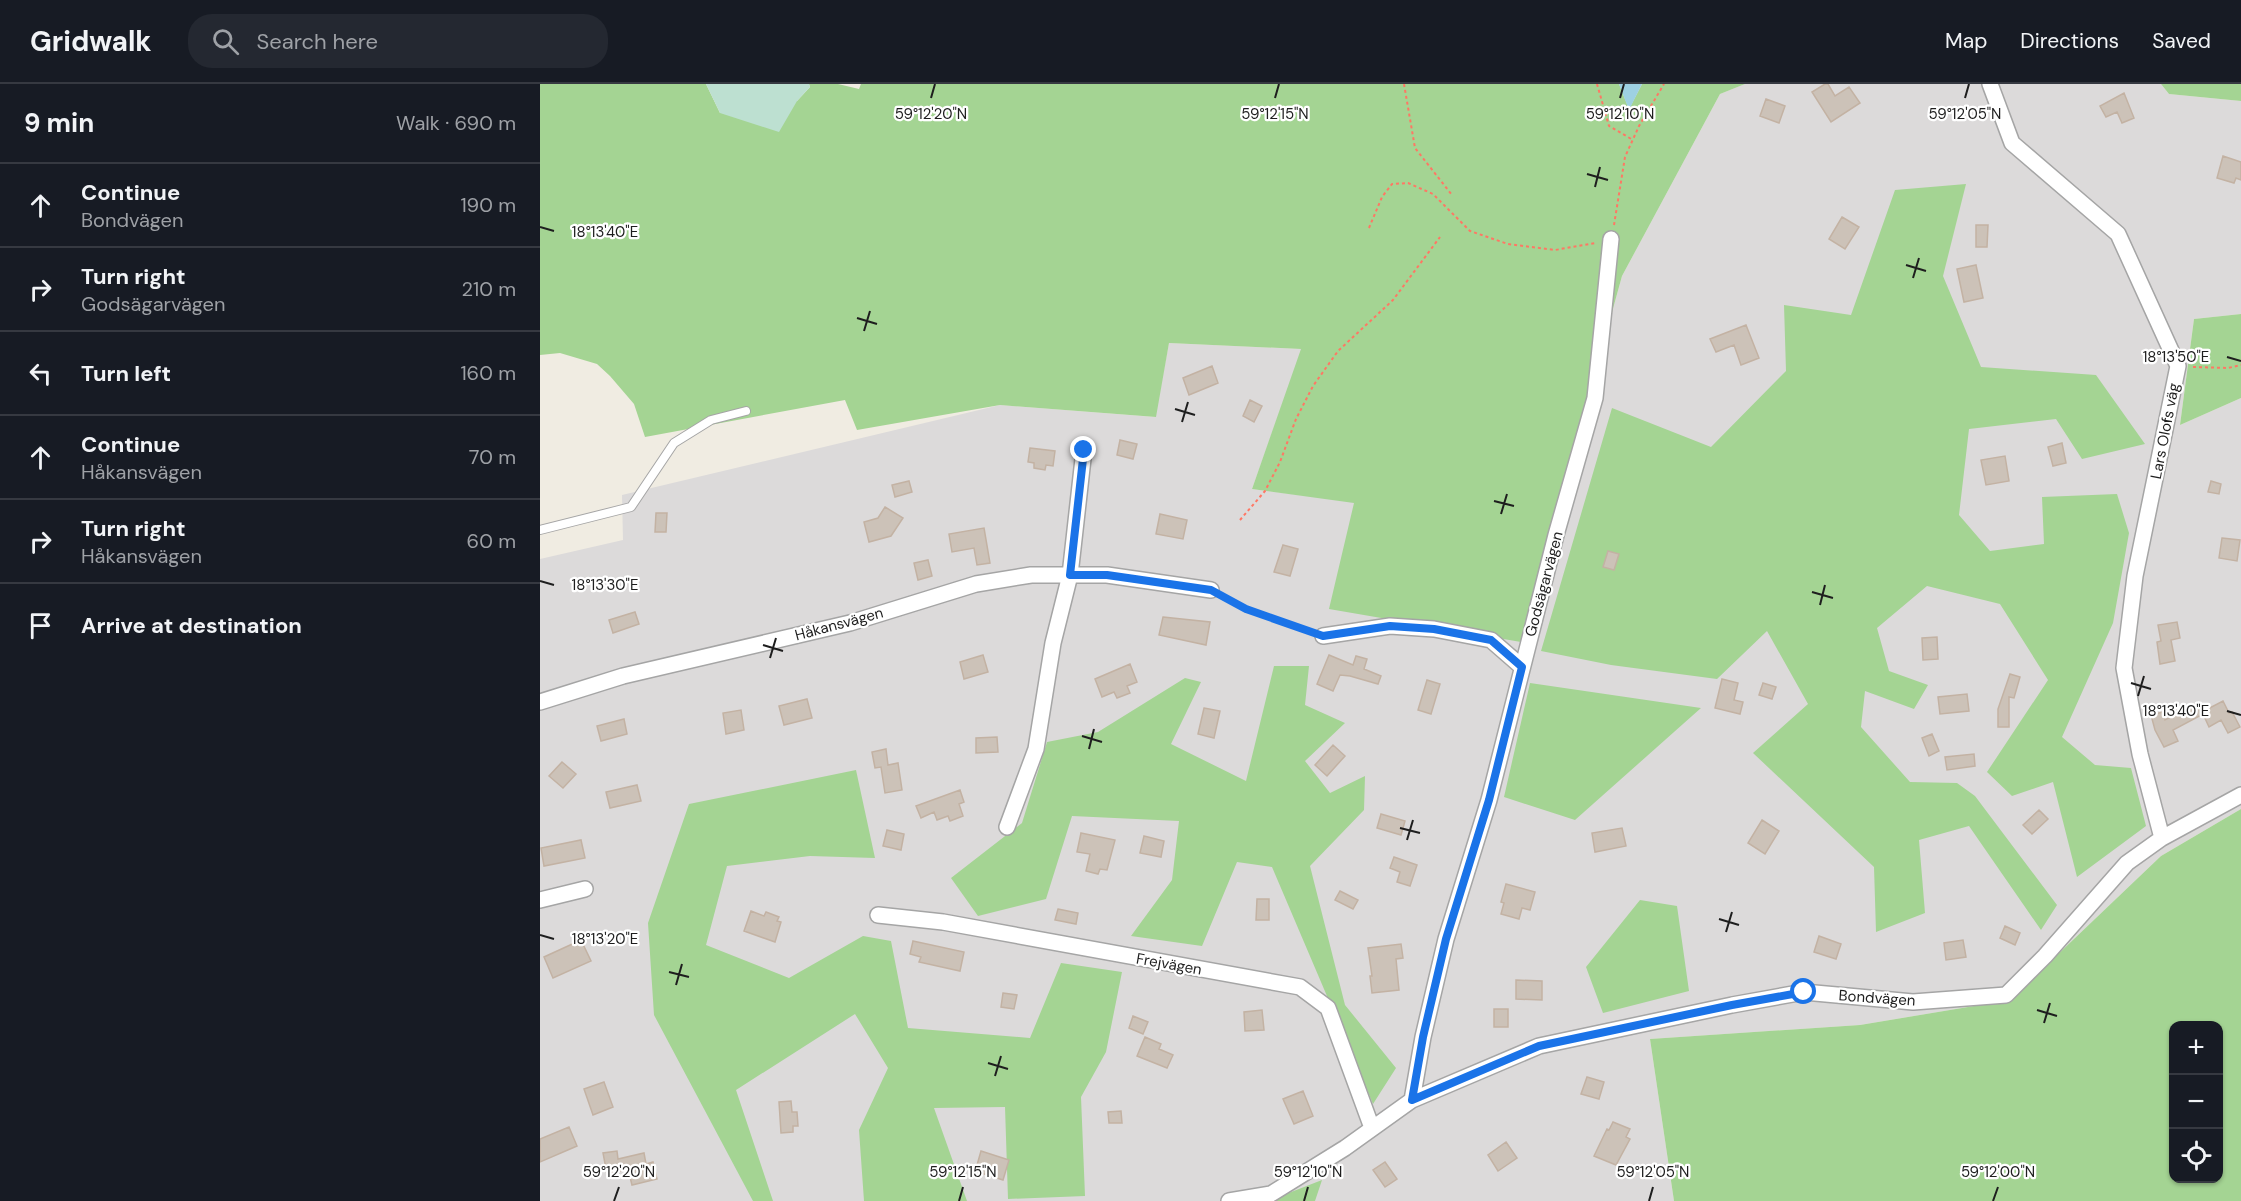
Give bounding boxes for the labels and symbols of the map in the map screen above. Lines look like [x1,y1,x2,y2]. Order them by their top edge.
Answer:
text: 59°12'20"N [895,104,967,124]
text: 59°12'15"N [1241,104,1309,124]
text: 59°12'10"N [1586,104,1654,124]
text: 59°12'05"N [1929,104,2001,124]
text: 18°13'40"E [572,222,638,242]
text: 18°13'50"E [2143,347,2209,367]
street label: Lars Olofs väg [2146,381,2184,481]
route end [1070,436,1096,462]
street label: Godsägarvägen [1520,529,1568,639]
text: 18°13'30"E [572,575,638,595]
street label: Håkansvägen [793,603,885,645]
text: 18°13'40"E [2143,701,2209,721]
text: 18°13'20"E [572,929,638,949]
street label: Frejvägen [1135,948,1203,980]
route start [1790,978,1816,1004]
street label: Bondvägen [1838,985,1916,1011]
text: 59°12'20"N [583,1162,655,1182]
text: 59°12'15"N [929,1162,997,1182]
text: 59°12'10"N [1274,1162,1342,1182]
text: 59°12'05"N [1617,1162,1689,1182]
text: 59°12'00"N [1961,1162,2035,1182]

